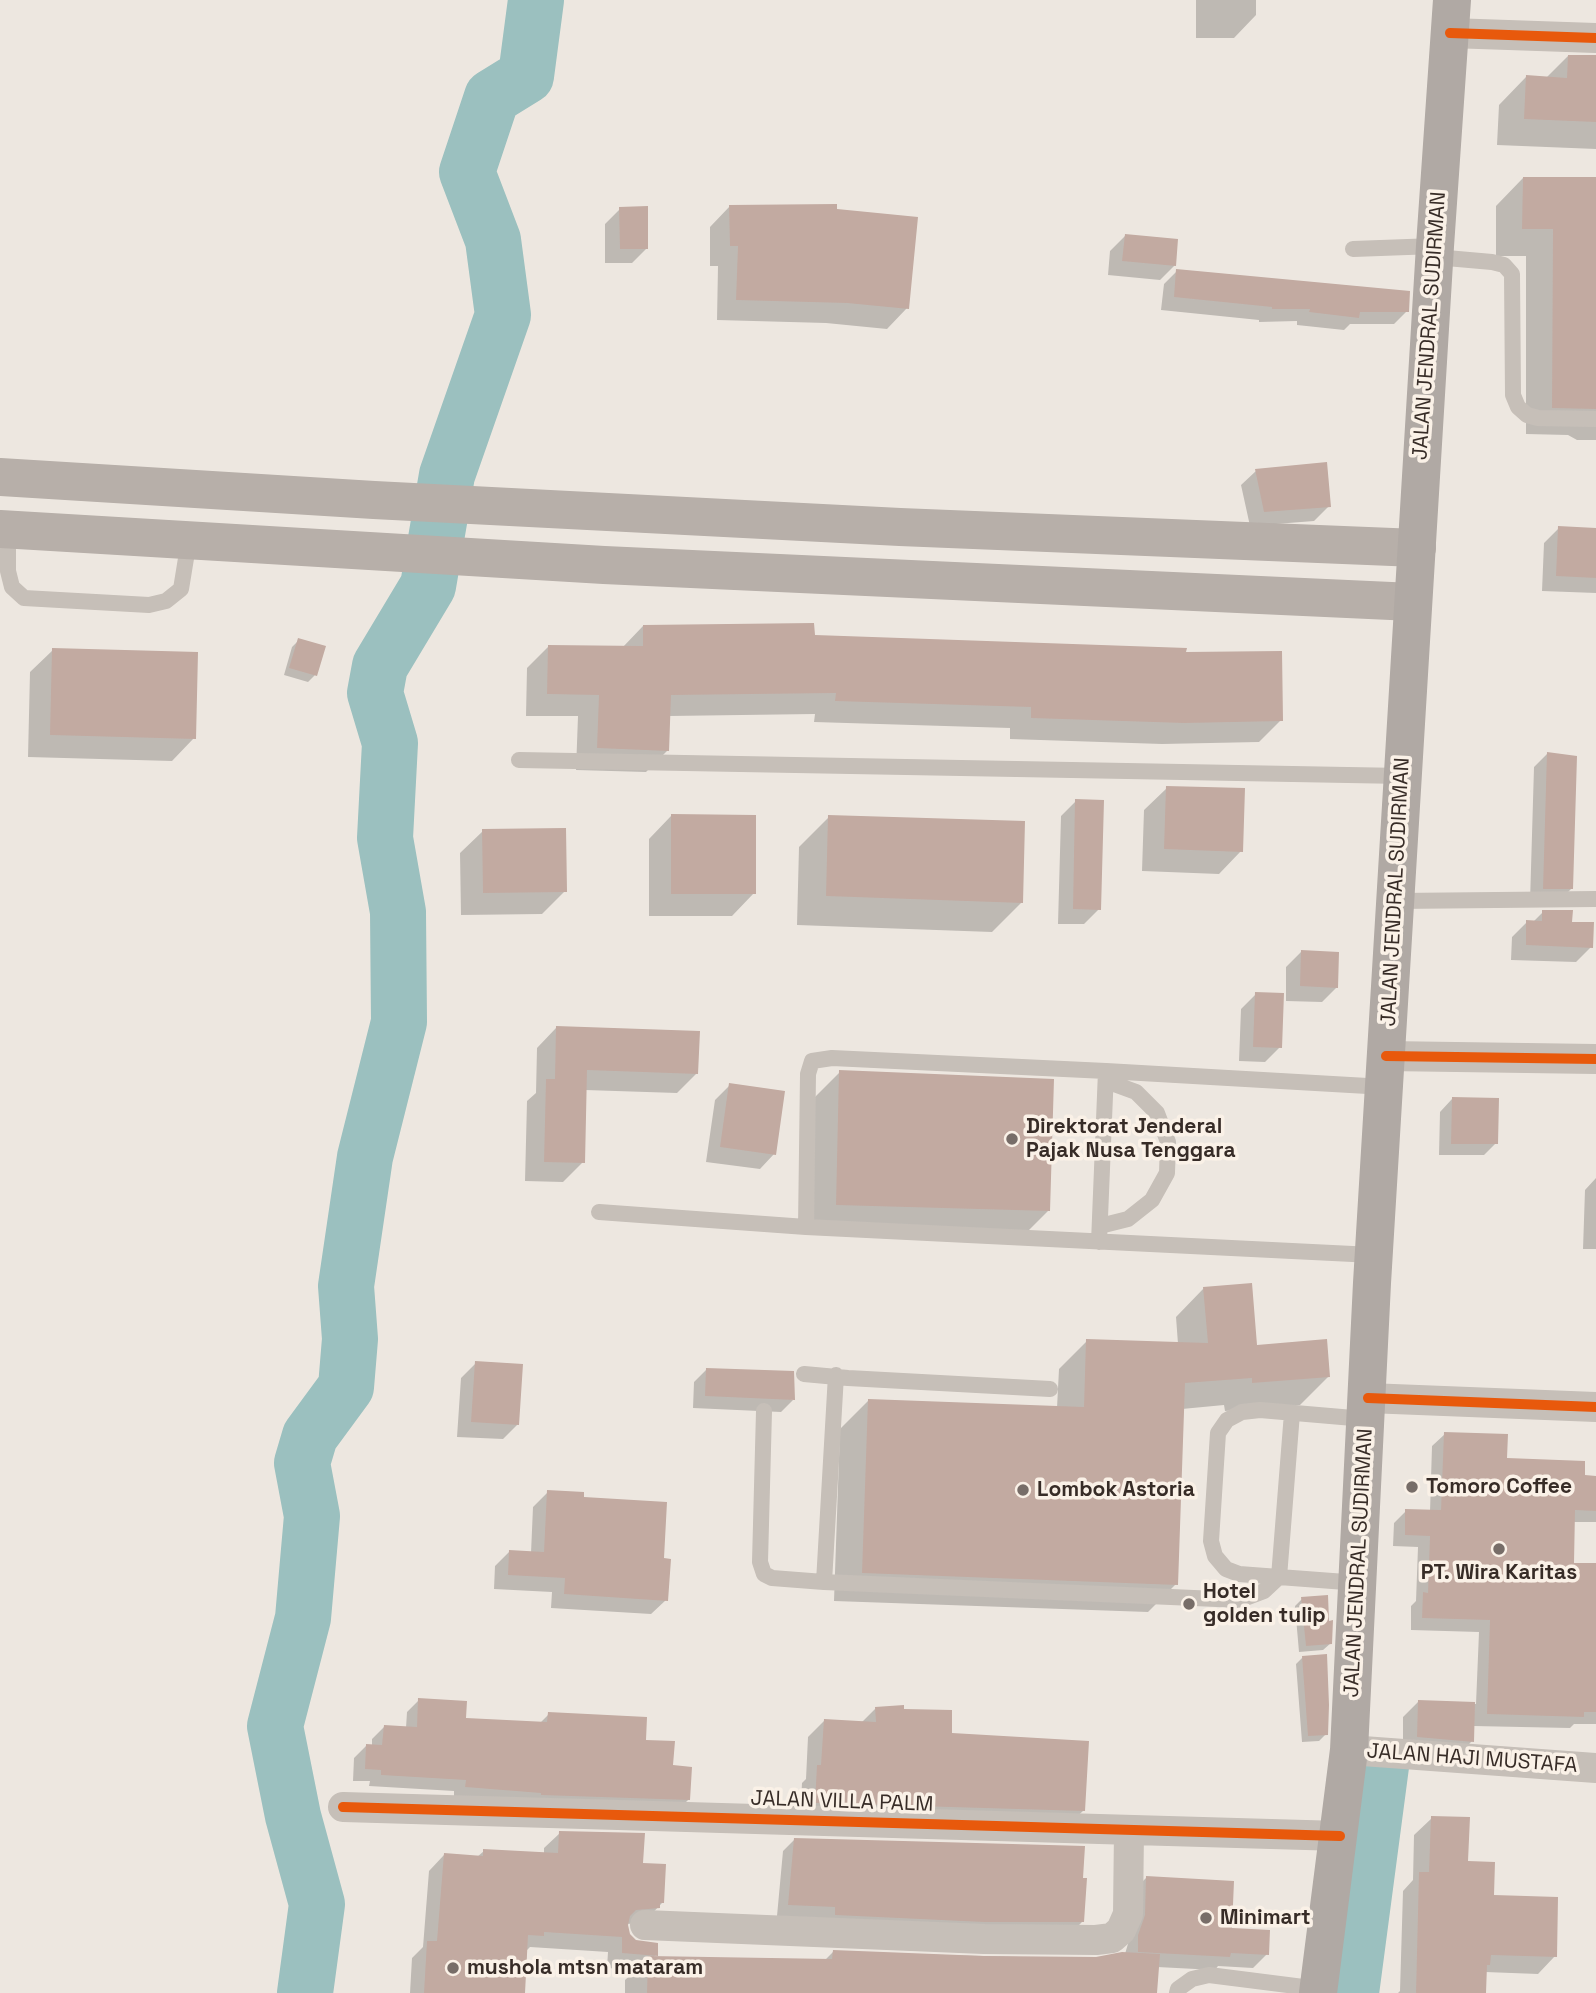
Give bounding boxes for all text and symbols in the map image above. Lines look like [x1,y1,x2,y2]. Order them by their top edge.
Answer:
street label: JALAN JENDRAL SUDIRMAN [1408,191,1452,461]
street label: JALAN JENDRAL SUDIRMAN [1376,757,1416,1027]
place label: Direktorat Jenderal Pajak Nusa Tenggara [1026,1114,1236,1164]
marker: Direktorat Jenderal Pajak Nusa Tenggara [1004,1131,1020,1147]
street label: JALAN JENDRAL SUDIRMAN [1339,1428,1379,1698]
place label: Tomoro Coffee [1426,1474,1572,1500]
place label: Lombok Astoria [1037,1477,1195,1503]
marker: Tomoro Coffee [1404,1479,1420,1495]
marker: Lombok Astoria [1015,1482,1031,1498]
marker: PT. Wira Karitas [1491,1541,1507,1557]
place label: PT. Wira Karitas [1421,1560,1577,1586]
place label: Hotel golden tulip [1203,1579,1326,1629]
marker: Hotel golden tulip [1181,1596,1197,1612]
street label: JALAN HAJI MUSTAFA [1366,1739,1578,1779]
street label: JALAN VILLA PALM [750,1786,934,1818]
place label: Minimart [1220,1905,1311,1931]
marker: Minimart [1198,1910,1214,1926]
place label: mushola mtsn mataram [467,1955,703,1981]
marker: mushola mtsn mataram [445,1960,461,1976]

